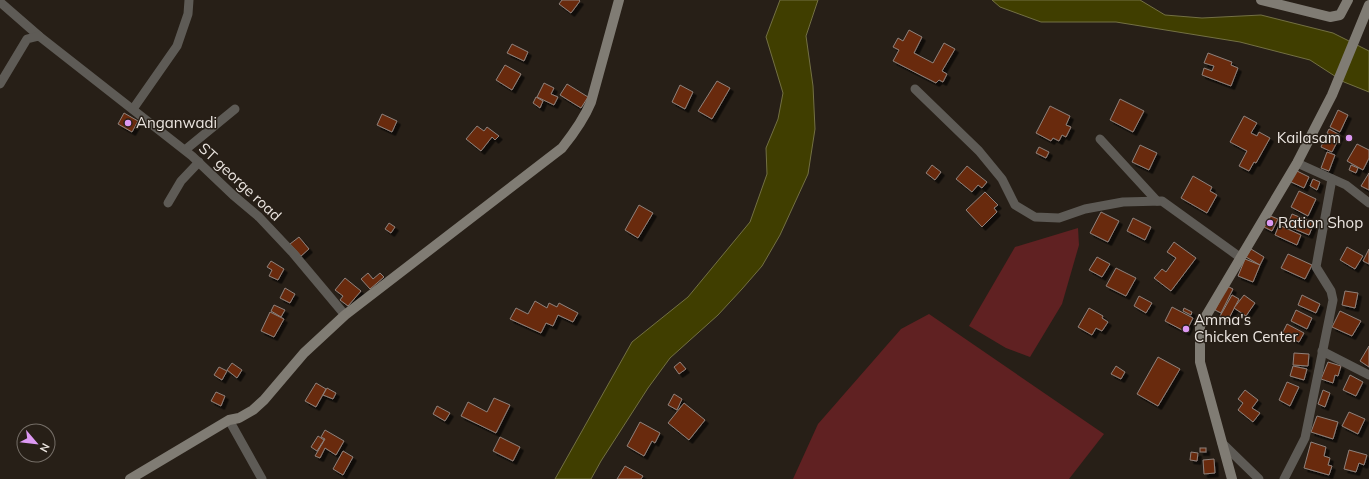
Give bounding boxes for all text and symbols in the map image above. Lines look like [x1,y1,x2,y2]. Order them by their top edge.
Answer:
place label: Anganwadi [136,113,217,132]
marker: Anganwadi [123,118,133,128]
place label: Kailasam [1277,128,1341,147]
marker: Kailasam [1344,133,1354,143]
street label: ST george road [195,138,286,225]
place label: Ration Shop [1278,213,1363,232]
marker: Ration Shop [1265,218,1275,228]
place label: Amma's Chicken Center [1194,310,1298,346]
marker: Amma's Chicken Center [1181,324,1191,334]
north arrow [16,423,56,463]
text: N [37,441,53,455]

